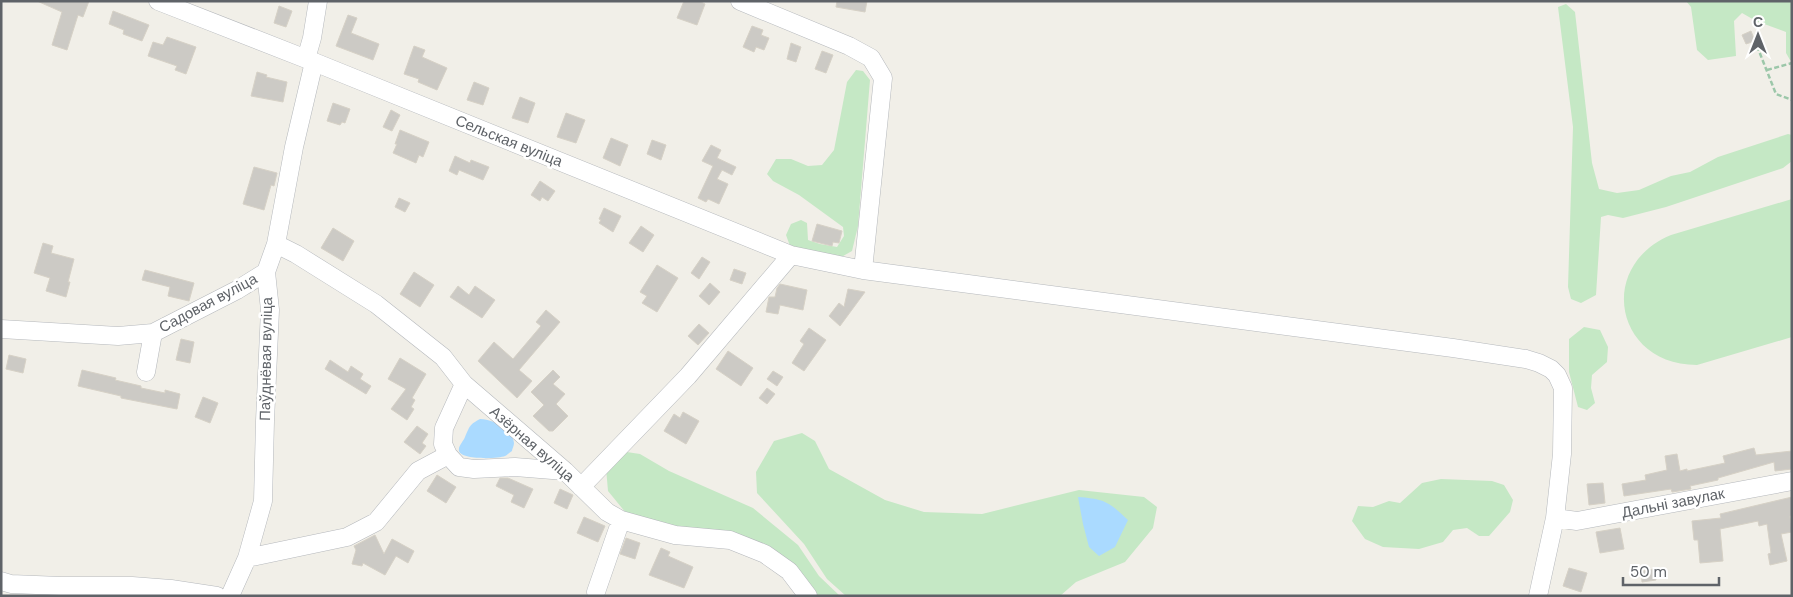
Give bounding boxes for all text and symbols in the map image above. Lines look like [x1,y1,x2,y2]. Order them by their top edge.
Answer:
north arrow [1733,10,1783,60]
text: С [1753,13,1763,31]
street label: Сельская вуліца [452,110,566,172]
street label: Садовая вуліца [155,268,261,337]
street label: Паўднёвая вуліца [255,296,277,421]
street label: Азёрная вуліца [485,402,579,487]
street label: Дальні завулак [1620,483,1727,523]
scale bar [1623,554,1719,586]
text: 50 m [1630,562,1667,582]

